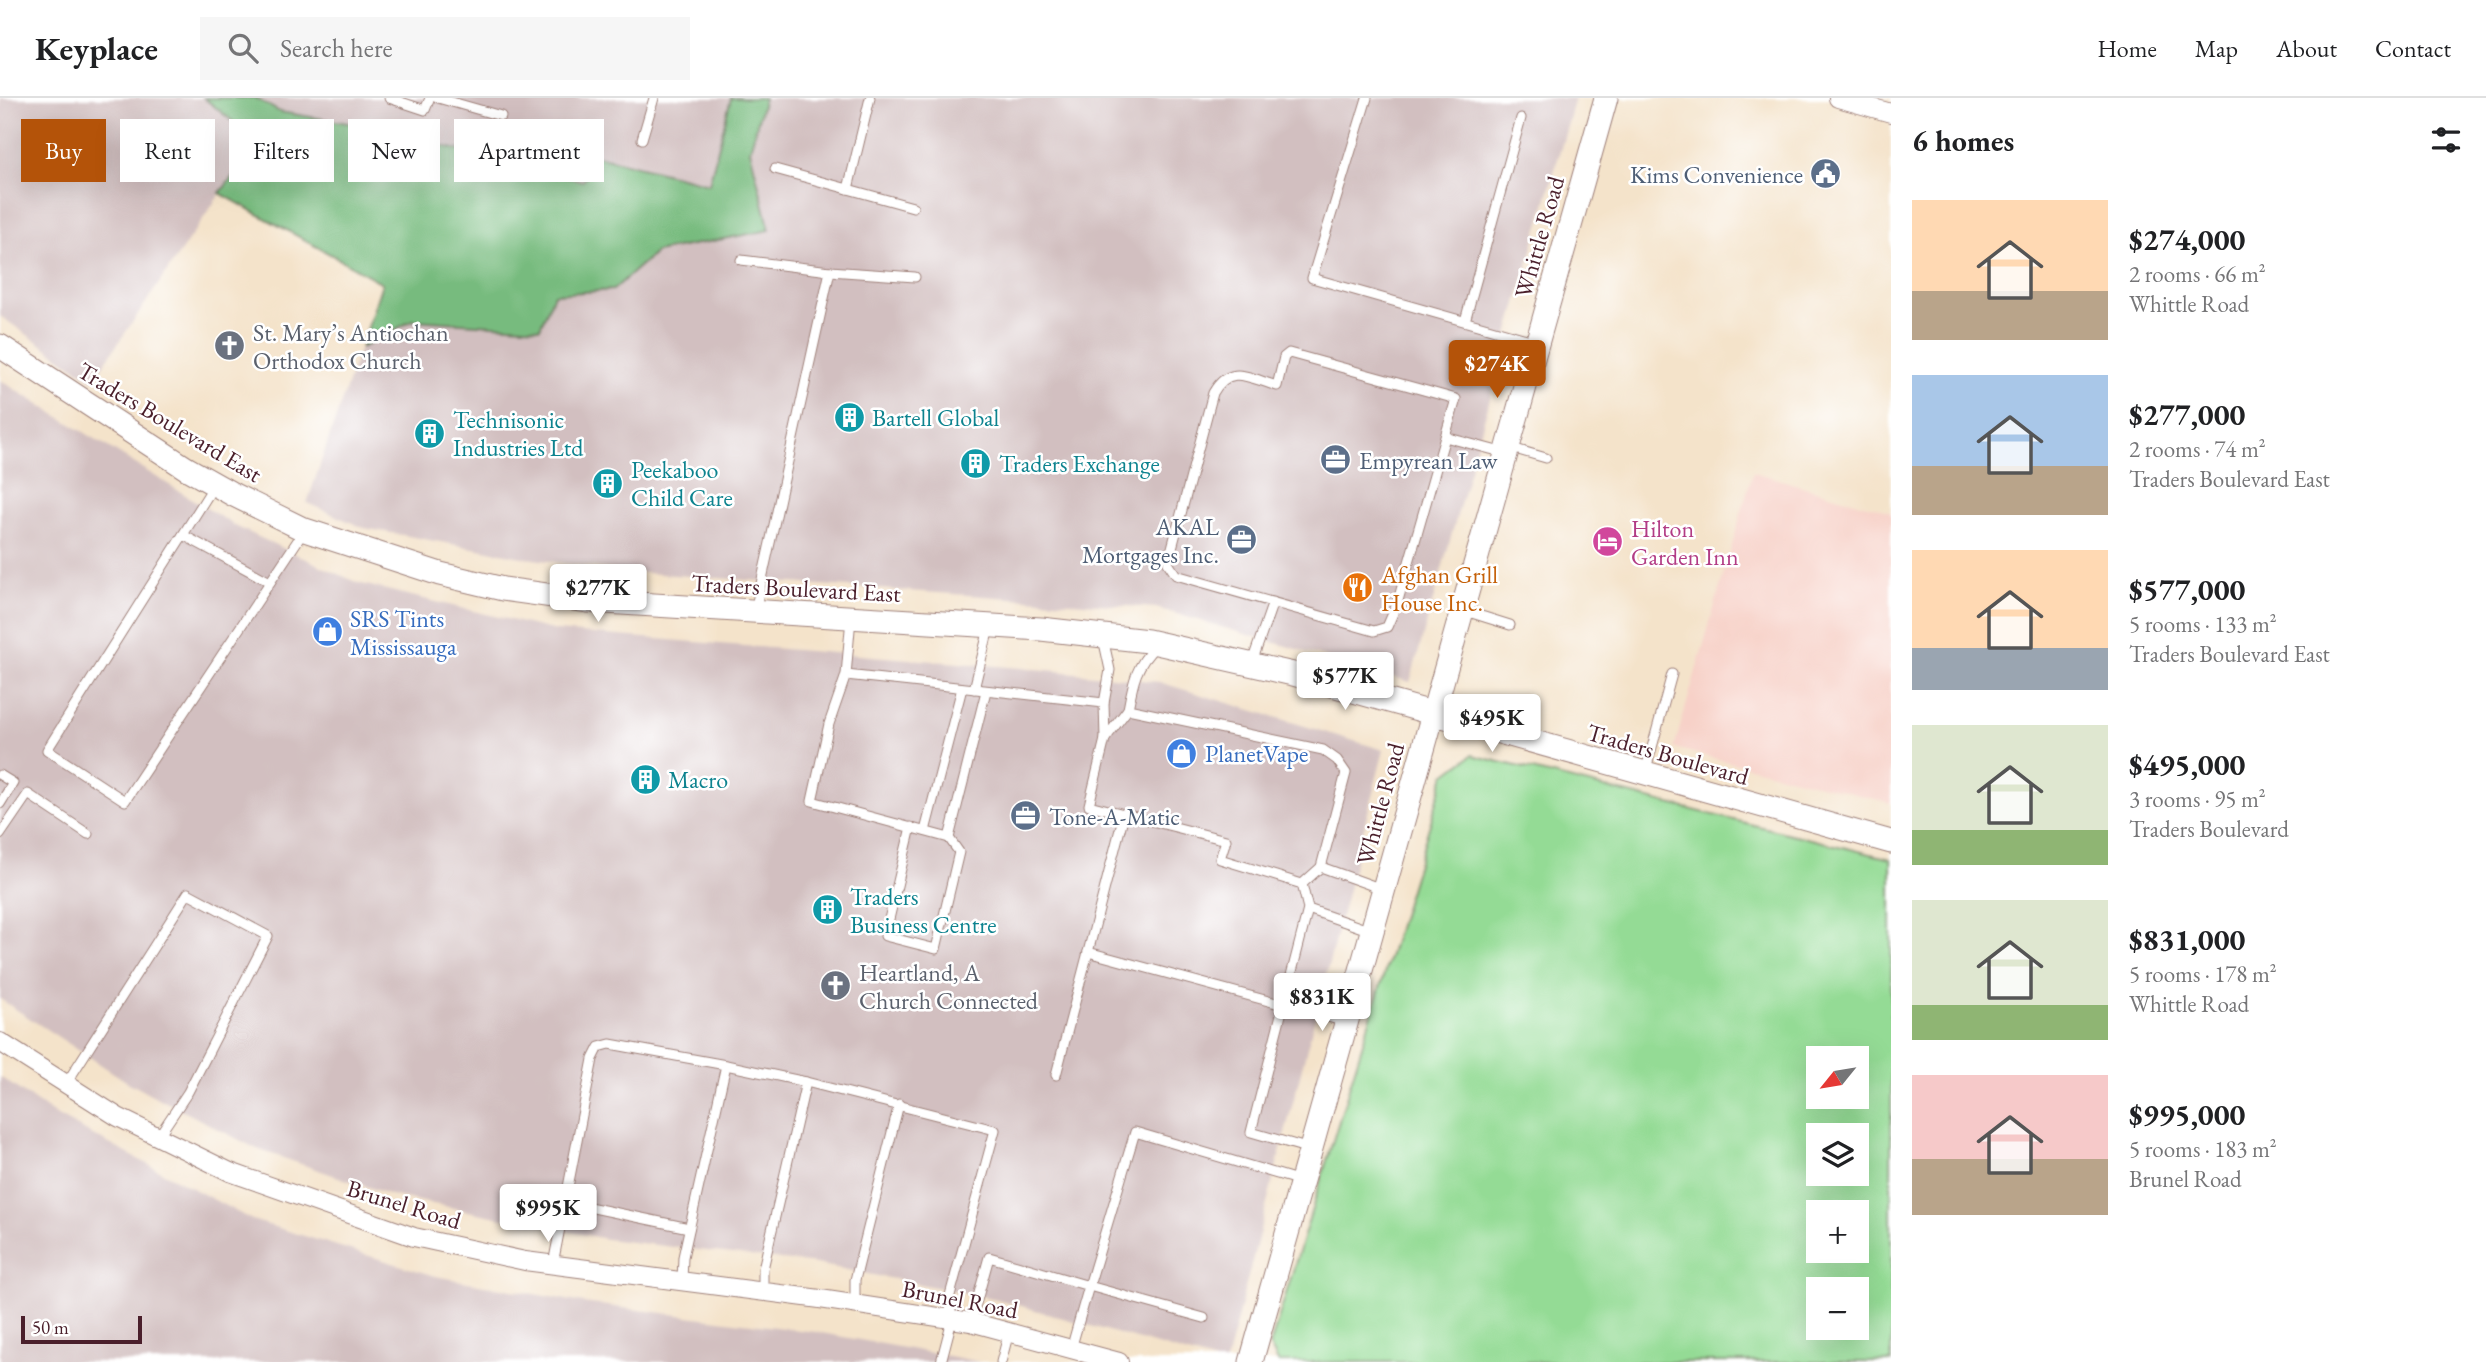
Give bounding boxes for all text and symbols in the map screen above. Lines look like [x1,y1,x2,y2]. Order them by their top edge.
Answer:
search box [200,17,690,80]
text: Keyplace [35,27,158,70]
icon: search [224,29,262,67]
text: Search here [280,31,393,65]
text: Home [2097,33,2157,64]
text: Map [2195,33,2238,64]
text: About [2276,33,2337,64]
text: Contact [2375,33,2451,64]
chip: Buy [21,119,106,182]
chip: Rent [120,119,215,182]
chip: Filters [229,119,334,182]
chip: New [348,119,440,182]
chip: Apartment [454,119,604,182]
text: 6 homes [1912,121,2014,160]
icon: filters [2427,121,2465,159]
public building icon: Kims Convenience [1809,157,1843,191]
place label: Kims Convenience [1630,159,1803,190]
street label: Whittle Road [1507,172,1571,302]
text: $274,000 [2129,220,2245,259]
icon: home [1968,228,2052,312]
text: 2 rooms · 66 m² [2129,259,2266,289]
text: Whittle Road [2129,289,2249,319]
place label: St. Mary’s Antiochan Orthodox Church [253,317,449,376]
church icon: St. Mary’s Antiochan Orthodox Church [213,329,247,363]
pin: $274K [1448,341,1546,400]
text: $274K [1465,348,1529,378]
street label: Traders Boulevard East [72,355,268,489]
text: $277,000 [2129,395,2245,434]
building icon: Bartell Global [832,400,866,434]
place label: Bartell Global [872,402,999,433]
icon: home [1968,403,2052,487]
place label: Technisonic Industries Ltd [453,404,584,463]
building icon: Technisonic Industries Ltd [413,416,447,450]
text: 2 rooms · 74 m² [2129,434,2266,464]
office icon: Empyrean Law [1319,443,1353,477]
place label: Empyrean Law [1359,445,1498,476]
building icon: Traders Exchange [959,446,993,480]
place label: Traders Exchange [999,448,1160,479]
place label: Peekaboo Child Care [631,454,733,513]
text: Traders Boulevard East [2129,464,2330,494]
building icon: Peekaboo Child Care [591,466,625,500]
place label: AKAL Mortgages Inc. [1082,511,1219,570]
place label: Hilton Garden Inn [1631,513,1739,572]
office icon: AKAL Mortgages Inc. [1225,523,1259,557]
hotel icon: Hilton Garden Inn [1591,525,1625,559]
place label: Afghan Grill House Inc. [1380,559,1498,618]
pin: $277K [549,564,647,624]
street label: Traders Boulevard East [691,567,902,609]
text: $577,000 [2129,570,2245,609]
restaurant icon: Afghan Grill House Inc. [1341,571,1375,605]
text: $277K [566,572,630,602]
icon: home [1968,578,2052,662]
place label: SRS Tints Mississauga [350,603,457,662]
text: 5 rooms · 133 m² [2129,609,2277,639]
shop icon: SRS Tints Mississauga [310,615,344,649]
text: Traders Boulevard East [2129,639,2330,669]
pin: $577K [1296,652,1394,712]
text: $577K [1313,660,1377,690]
pin: $495K [1443,694,1541,754]
text: $495K [1460,702,1524,732]
street label: Traders Boulevard [1583,716,1753,792]
shop icon: PlanetVape [1165,736,1199,770]
place label: PlanetVape [1205,738,1308,769]
street label: Whittle Road [1349,739,1411,869]
text: $495,000 [2129,745,2245,784]
icon: home [1968,753,2052,837]
building icon: Macro [628,762,662,796]
place label: Macro [668,764,728,795]
text: 3 rooms · 95 m² [2129,784,2266,814]
office icon: Tone-A-Matic [1009,799,1043,833]
place label: Tone-A-Matic [1049,801,1180,832]
text: Traders Boulevard [2129,814,2289,844]
place label: Traders Business Centre [850,881,997,940]
building icon: Traders Business Centre [810,893,844,927]
text: $831,000 [2129,920,2245,959]
icon: home [1968,928,2052,1012]
place label: Heartland, A Church Connected [859,957,1039,1016]
text: 5 rooms · 178 m² [2129,959,2277,989]
church icon: Heartland, A Church Connected [819,969,853,1003]
pin: $831K [1273,974,1371,1033]
text: $831K [1290,981,1354,1011]
text: Whittle Road [2129,989,2249,1019]
north arrow [1806,1046,1869,1110]
map controls [1806,1046,1869,1340]
text: $995,000 [2129,1095,2245,1134]
icon: home [1968,1103,2052,1187]
button: layers [1806,1123,1869,1186]
text: 5 rooms · 183 m² [2129,1134,2277,1164]
text: Brunel Road [2129,1164,2242,1194]
street label: Brunel Road [343,1172,466,1236]
pin: $995K [499,1184,597,1244]
text: $995K [516,1192,580,1222]
button: + [1806,1200,1869,1263]
street label: Brunel Road [899,1273,1022,1326]
button: − [1806,1277,1869,1340]
scale bar [21,1313,142,1345]
text: 50 m [32,1315,69,1340]

